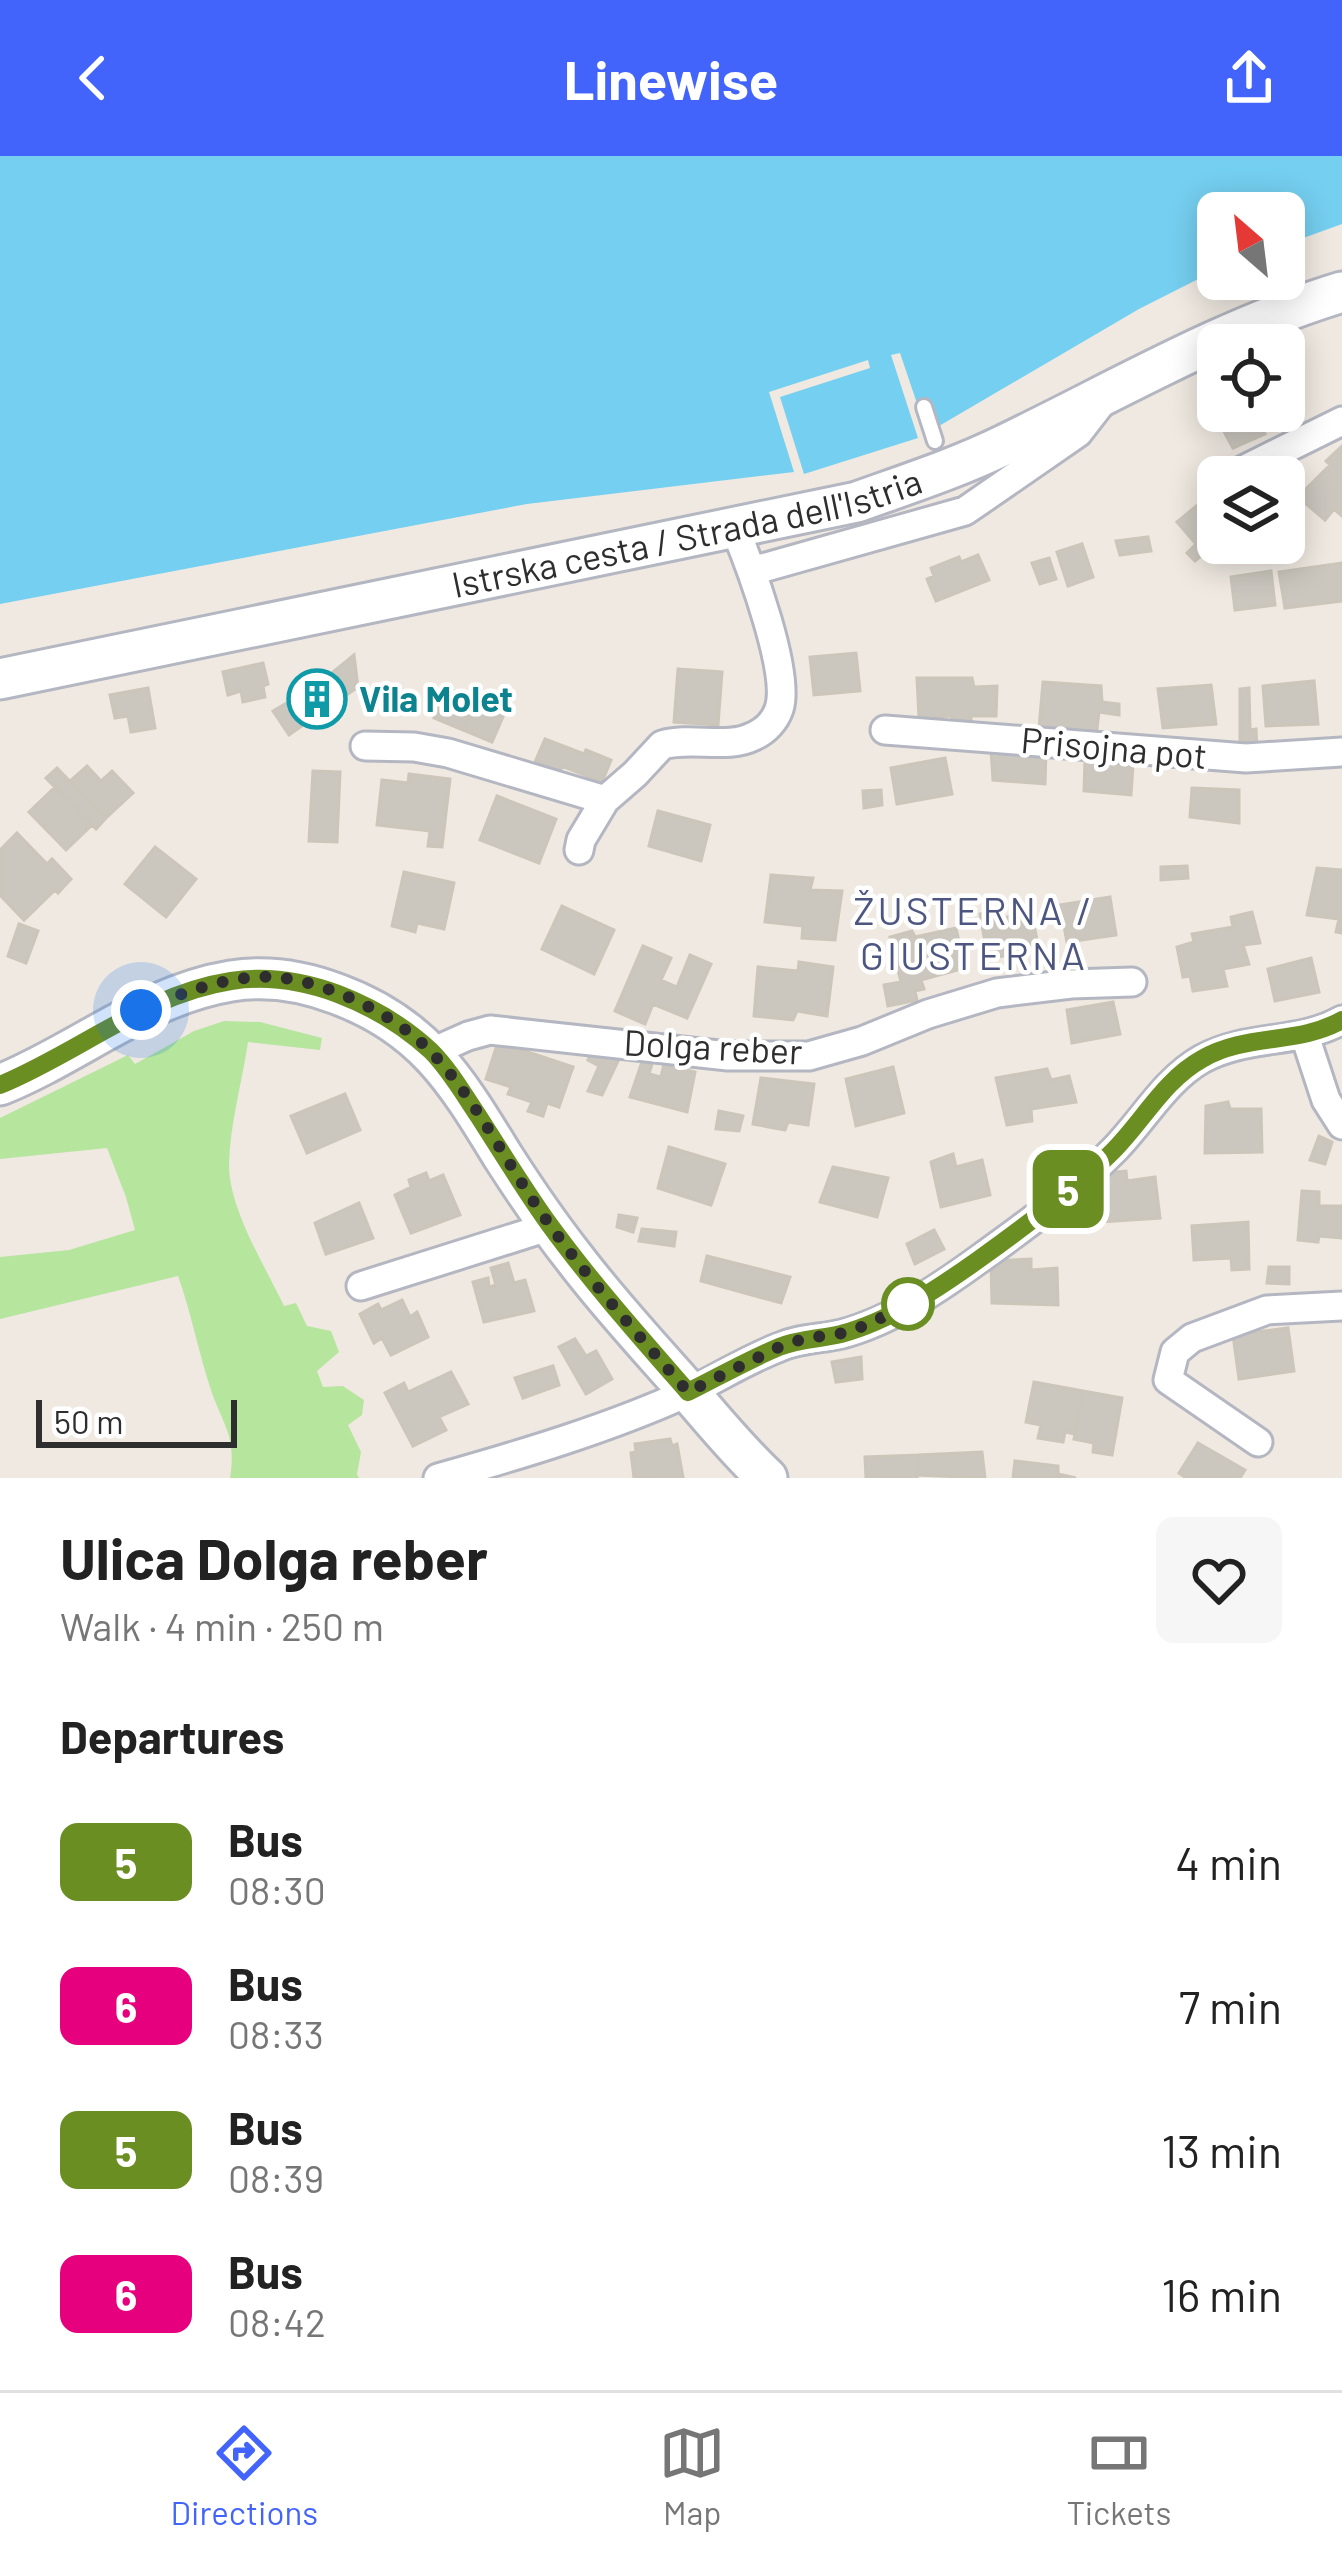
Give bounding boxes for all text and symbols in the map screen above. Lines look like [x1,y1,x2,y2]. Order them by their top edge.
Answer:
icon: back [60,45,126,111]
icon: share [1216,45,1282,111]
text: Linewise [564,46,778,111]
north arrow [1197,192,1305,300]
map controls [1197,192,1305,564]
button: locate [1197,324,1305,432]
button: layers [1197,456,1305,564]
street label: Istrska cesta / Strada dell'Istria [448,458,927,605]
building icon: Vila Molet [286,668,348,730]
place label: Vila Molet [359,676,513,719]
street label: Prisojna pot [1019,717,1209,776]
district label: ŽUSTERNA / GIUSTERNA [853,886,1095,978]
your location [111,980,171,1040]
street label: Dolga reber [623,1019,803,1072]
line badge: 5 [1029,1150,1107,1228]
text: 5 [1057,1164,1079,1214]
unlabelled marker [883,1279,933,1329]
scale bar [36,1394,237,1447]
text: 50 m [54,1401,124,1441]
button: heart [1156,1517,1282,1643]
text: Ulica Dolga reber [60,1523,488,1591]
text: Walk · 4 min · 250 m [60,1602,384,1649]
text: Departures [60,1709,284,1763]
text: Bus [228,1812,303,1866]
text: 4 min [1175,1835,1282,1889]
text: 5 [115,1837,137,1887]
text: 08:30 [228,1866,326,1913]
text: Bus [228,1956,303,2010]
text: 7 min [1179,1979,1282,2033]
text: 6 [115,1981,137,2031]
text: 08:33 [228,2010,324,2057]
text: Bus [228,2100,303,2154]
text: 13 min [1161,2123,1282,2177]
text: 5 [115,2125,137,2175]
text: 08:39 [228,2154,324,2201]
text: Bus [228,2244,303,2298]
text: 16 min [1161,2267,1282,2321]
text: 6 [115,2269,137,2319]
text: 08:42 [228,2298,326,2345]
tab: Directions [171,2420,318,2532]
tab: Map [659,2420,725,2532]
tab: Tickets [1066,2420,1171,2532]

